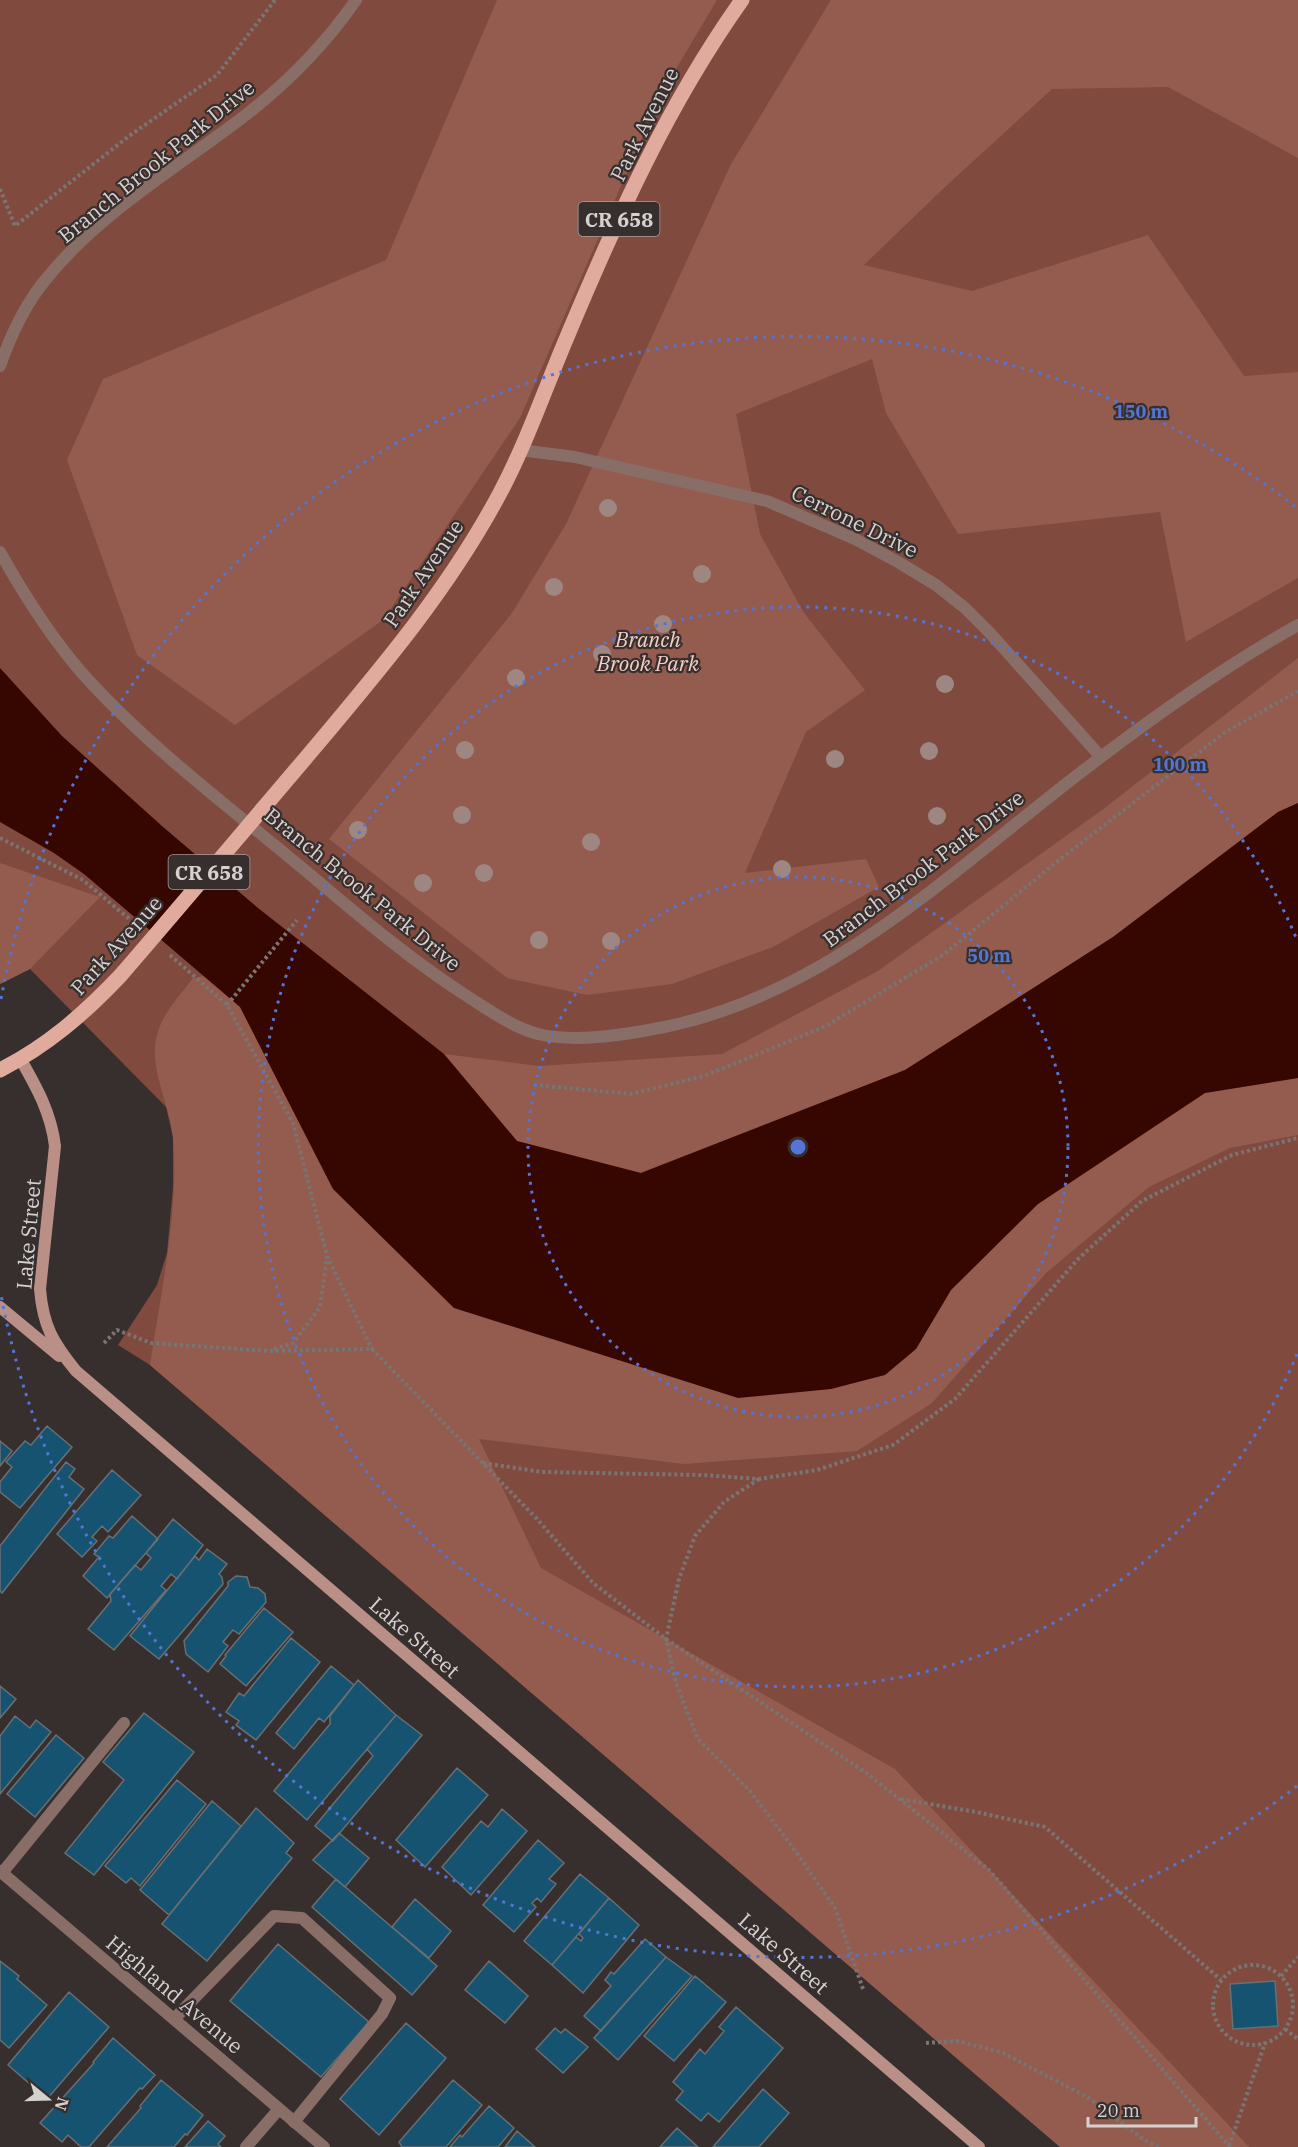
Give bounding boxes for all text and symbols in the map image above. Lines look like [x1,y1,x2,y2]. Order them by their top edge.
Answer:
street label: Park Avenue [603,62,685,186]
street label: Branch Brook Park Drive [52,73,260,249]
road number: CR 658 [578,202,660,236]
text: 150 m [1114,400,1169,423]
street label: Cerrone Drive [787,478,923,564]
street label: Park Avenue [377,514,469,632]
park label: Branch Brook Park [596,625,700,677]
text: 100 m [1153,753,1208,776]
street label: Branch Brook Park Drive [817,783,1029,953]
street label: Branch Brook Park Drive [259,801,467,977]
road number: CR 658 [168,855,250,889]
street label: Park Avenue [64,889,168,1001]
text: 50 m [967,944,1011,967]
centre of rings [788,1137,808,1157]
street label: Lake Street [9,1177,47,1291]
street label: Lake Street [364,1590,466,1684]
street label: Lake Street [733,1906,835,2000]
street label: Highland Avenue [101,1929,249,2059]
north arrow [18,2069,78,2129]
scale bar [1088,2090,1196,2128]
text: N [51,2095,74,2113]
text: 20 m [1097,2099,1140,2122]

